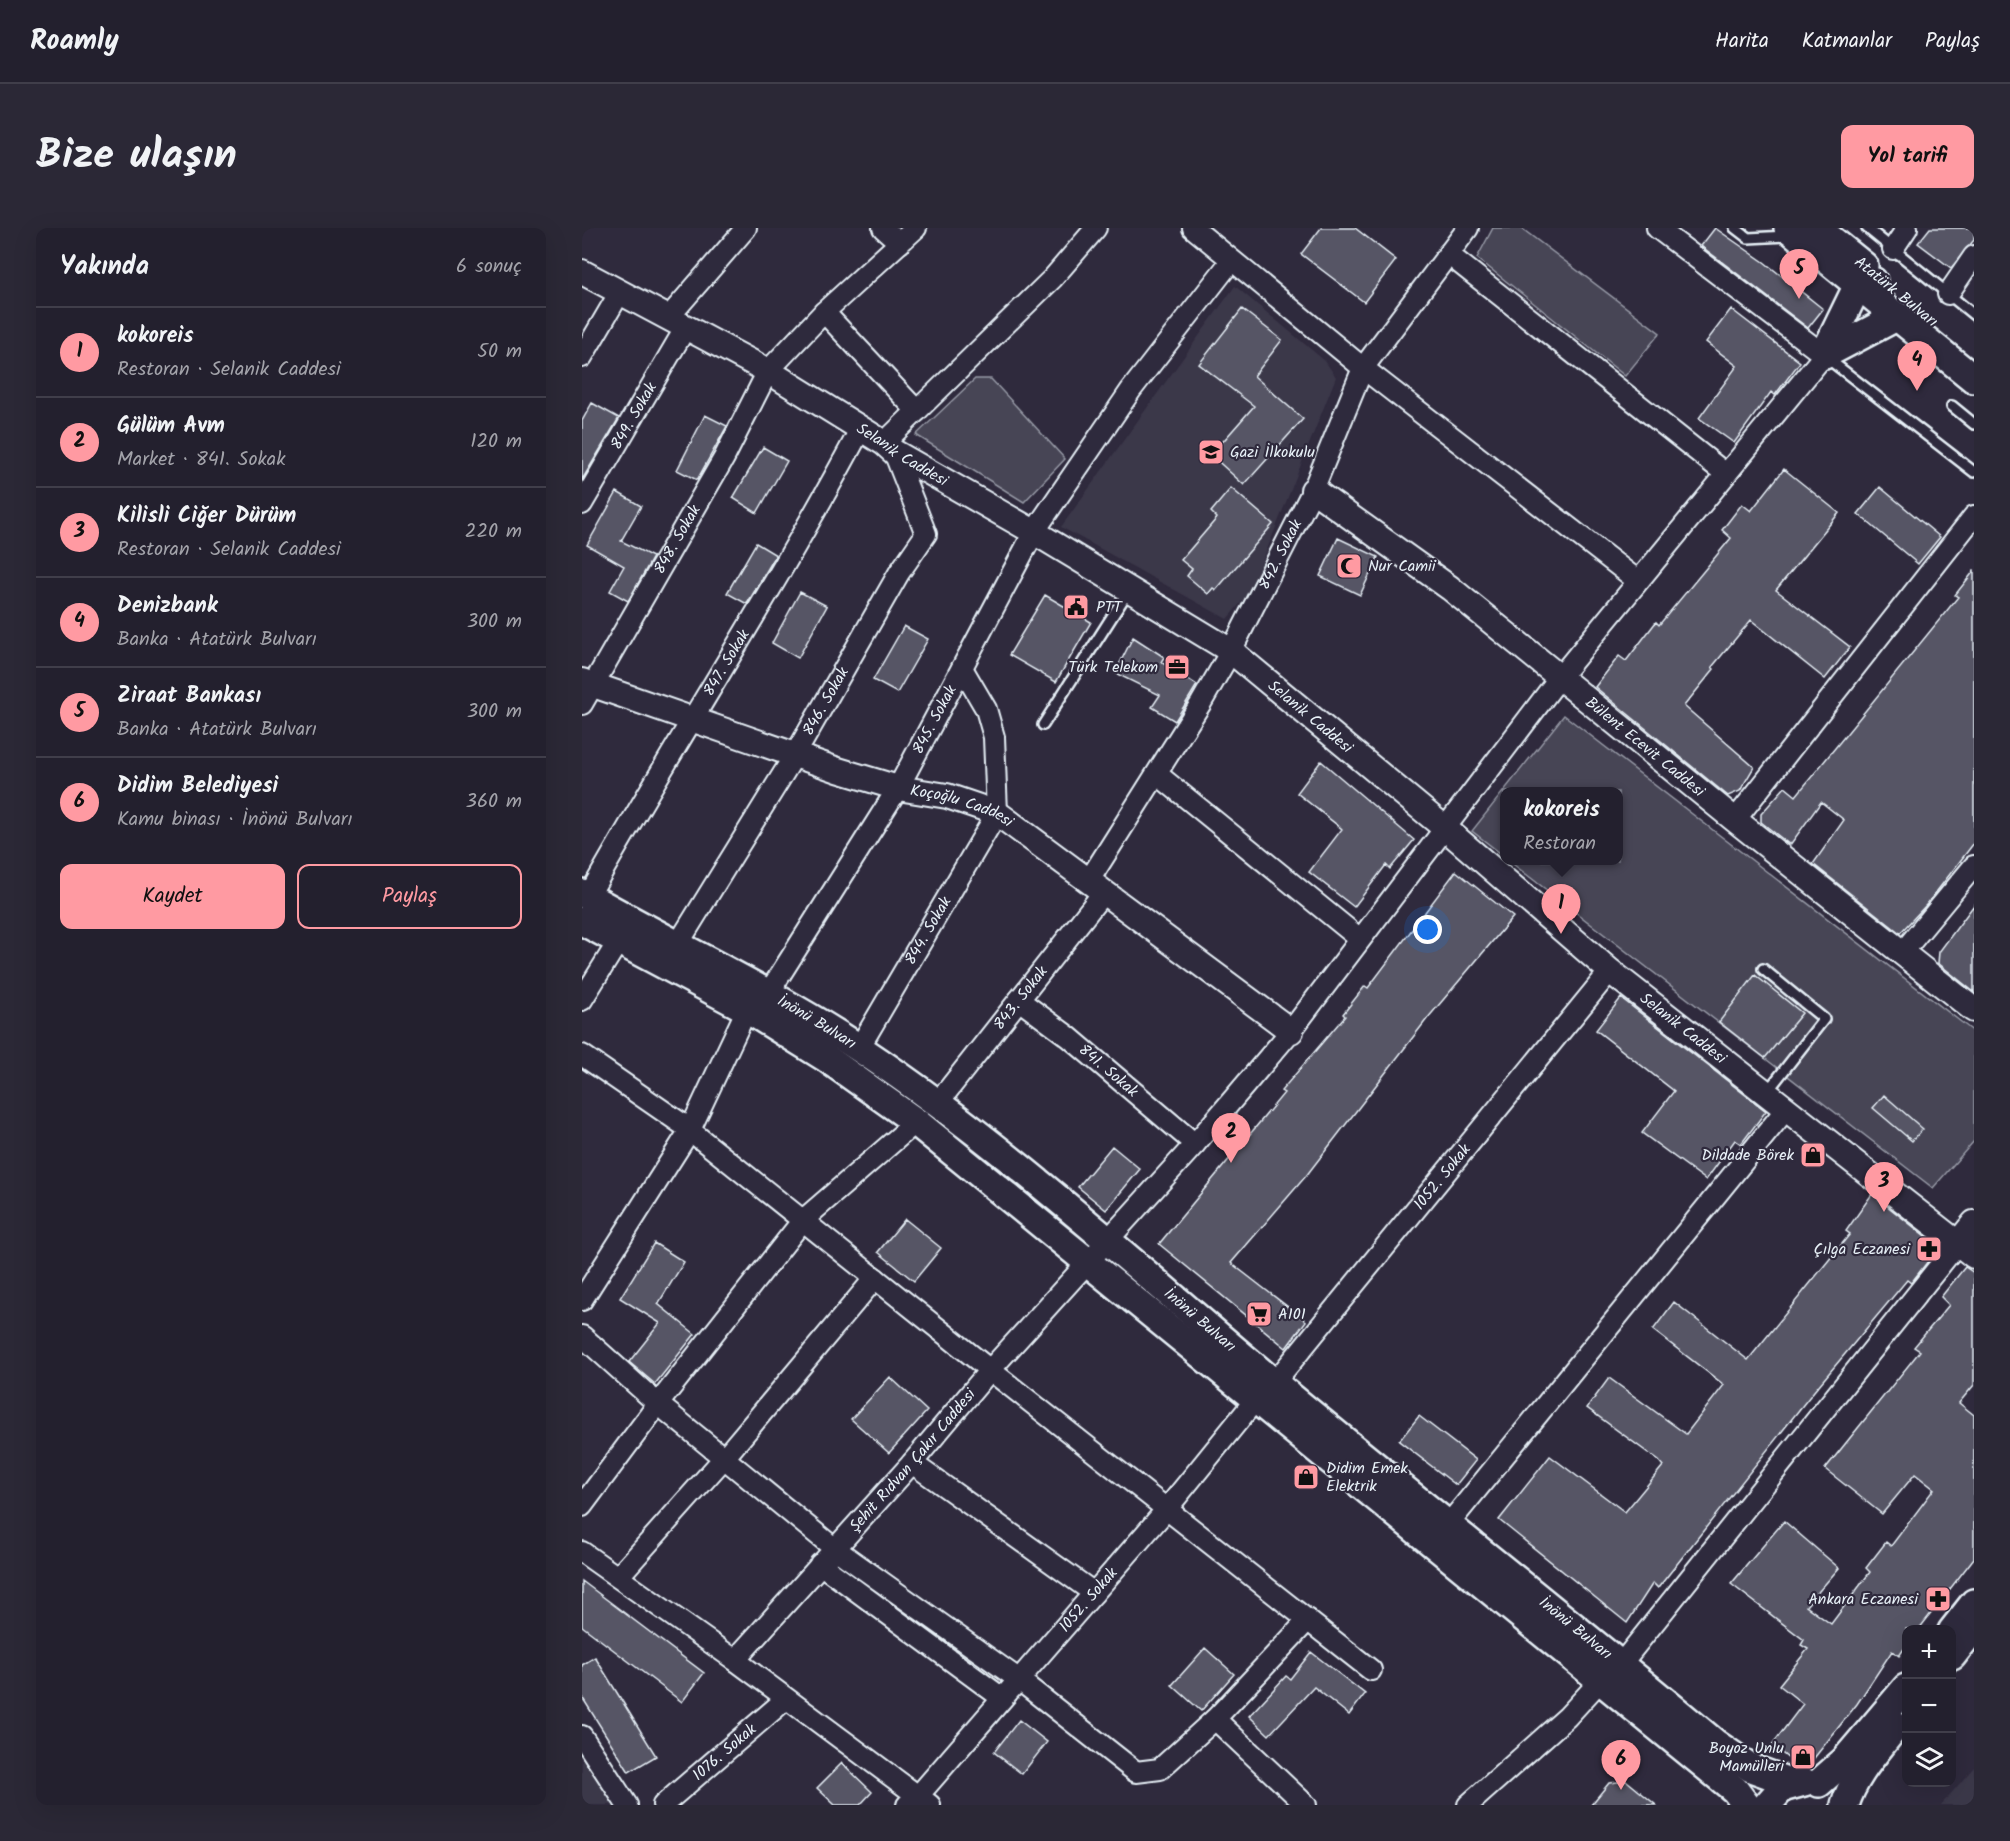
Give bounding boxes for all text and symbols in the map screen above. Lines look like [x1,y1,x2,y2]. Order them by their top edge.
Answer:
text: Roamly [30,19,119,64]
text: Harita [1715,25,1769,58]
text: Katmanlar [1802,25,1892,58]
text: Paylaş [1925,25,1980,58]
text: Bize ulaşın [36,123,237,190]
button: Yol tarifi [1841,125,1974,188]
text: Yakında [60,246,149,288]
pin: 5 [1780,250,1818,299]
street label: Atatürk Bulvarı [1848,250,1944,334]
text: 6 sonuç [456,251,522,283]
text: kokoreis [117,319,193,354]
text: 1 [76,336,83,368]
text: 50 m [477,336,522,368]
pin: 4 [1898,342,1936,391]
text: Restoran · Selanik Caddesi [117,354,341,386]
street label: 849. Sokak [604,377,664,455]
text: Gülüm Avm [117,409,225,444]
street label: Selanik Caddesi [852,416,954,493]
text: 2 [74,426,85,458]
text: 120 m [470,426,522,458]
school or university icon: Gazi İlkokulu [1196,437,1226,467]
place label: Gazi İlkokulu [1230,440,1315,465]
text: Market · 841. Sokak [117,444,286,476]
text: Kilisli Ciğer Dürüm [117,499,296,534]
street label: 848. Sokak [647,500,707,579]
street label: 842. Sokak [1252,514,1309,594]
text: 3 [74,516,85,548]
text: 220 m [465,516,522,548]
text: Restoran · Selanik Caddesi [117,534,341,566]
mosque icon: Nur Camii [1334,551,1364,581]
place label: Nur Camii [1368,554,1437,579]
text: Denizbank [117,589,218,624]
public building icon: PTT [1061,592,1091,622]
place label: PTT [1096,595,1123,620]
text: 4 [74,606,85,638]
text: 300 m [467,606,522,638]
text: Banka · Atatürk Bulvarı [117,624,317,656]
street label: 847. Sokak [696,624,756,701]
office icon: Türk Telekom [1162,652,1192,682]
place label: Türk Telekom [1068,655,1158,680]
street label: 846. Sokak [796,662,855,741]
street label: Selanik Caddesi [1262,674,1359,760]
text: Ziraat Bankası [117,679,261,714]
street label: 845. Sokak [906,680,963,759]
street label: Bülent Ecevit Caddesi [1580,690,1711,804]
text: 5 [74,696,85,728]
text: 300 m [467,696,522,728]
text: Banka · Atatürk Bulvarı [117,714,317,746]
text: Didim Belediyesi [117,769,278,804]
street label: Koçoğlu Caddesi [908,778,1020,834]
text: 6 [74,786,85,818]
text: 360 m [466,786,522,818]
popup [1500,787,1623,865]
text: kokoreis [1523,793,1600,828]
text: Kamu binası · İnönü Bulvarı [117,804,353,836]
text: Restoran [1523,828,1596,860]
button: Kaydet [60,864,285,929]
button: Paylaş [297,864,522,929]
pin: 1 [1542,884,1580,934]
street label: 844. Sokak [898,891,958,970]
your location [1413,915,1442,944]
street label: 843. Sokak [987,960,1054,1036]
street label: Selanik Caddesi [1634,986,1733,1071]
street label: İnönü Bulvarı [772,989,862,1056]
street label: 841. Sokak [1073,1038,1144,1104]
pin: 2 [1212,1114,1250,1163]
street label: 1052. Sokak [1407,1138,1477,1216]
shop icon: Dildade Börek [1798,1140,1828,1170]
place label: Dildade Börek [1701,1143,1794,1168]
pin: 3 [1864,1162,1904,1212]
pharmacy icon: Çılga Eczanesi [1914,1234,1944,1264]
place label: Çılga Eczanesi [1813,1237,1911,1262]
street label: İnönü Bulvarı [1158,1282,1242,1358]
supermarket icon: A101 [1244,1299,1274,1329]
place label: A101 [1278,1302,1306,1327]
street label: Şehit Rıdvan Çakır Caddesi [843,1382,983,1538]
place label: Didim Emek Elektrik [1326,1456,1408,1499]
shop icon: Didim Emek Elektrik [1291,1462,1321,1492]
street label: 1052. Sokak [1053,1561,1124,1638]
pharmacy icon: Ankara Eczanesi [1923,1584,1953,1614]
place label: Ankara Eczanesi [1808,1587,1919,1612]
street label: İnönü Bulvarı [1533,1590,1618,1666]
map controls [1902,1625,1956,1787]
button: + [1902,1625,1956,1679]
button: − [1902,1679,1956,1733]
street label: 1076. Sokak [687,1717,762,1787]
button: layers [1902,1733,1956,1787]
place label: Boyoz Unlu Mamülleri [1709,1736,1785,1779]
pin: 6 [1602,1740,1640,1790]
shop icon: Boyoz Unlu Mamülleri [1788,1742,1818,1772]

